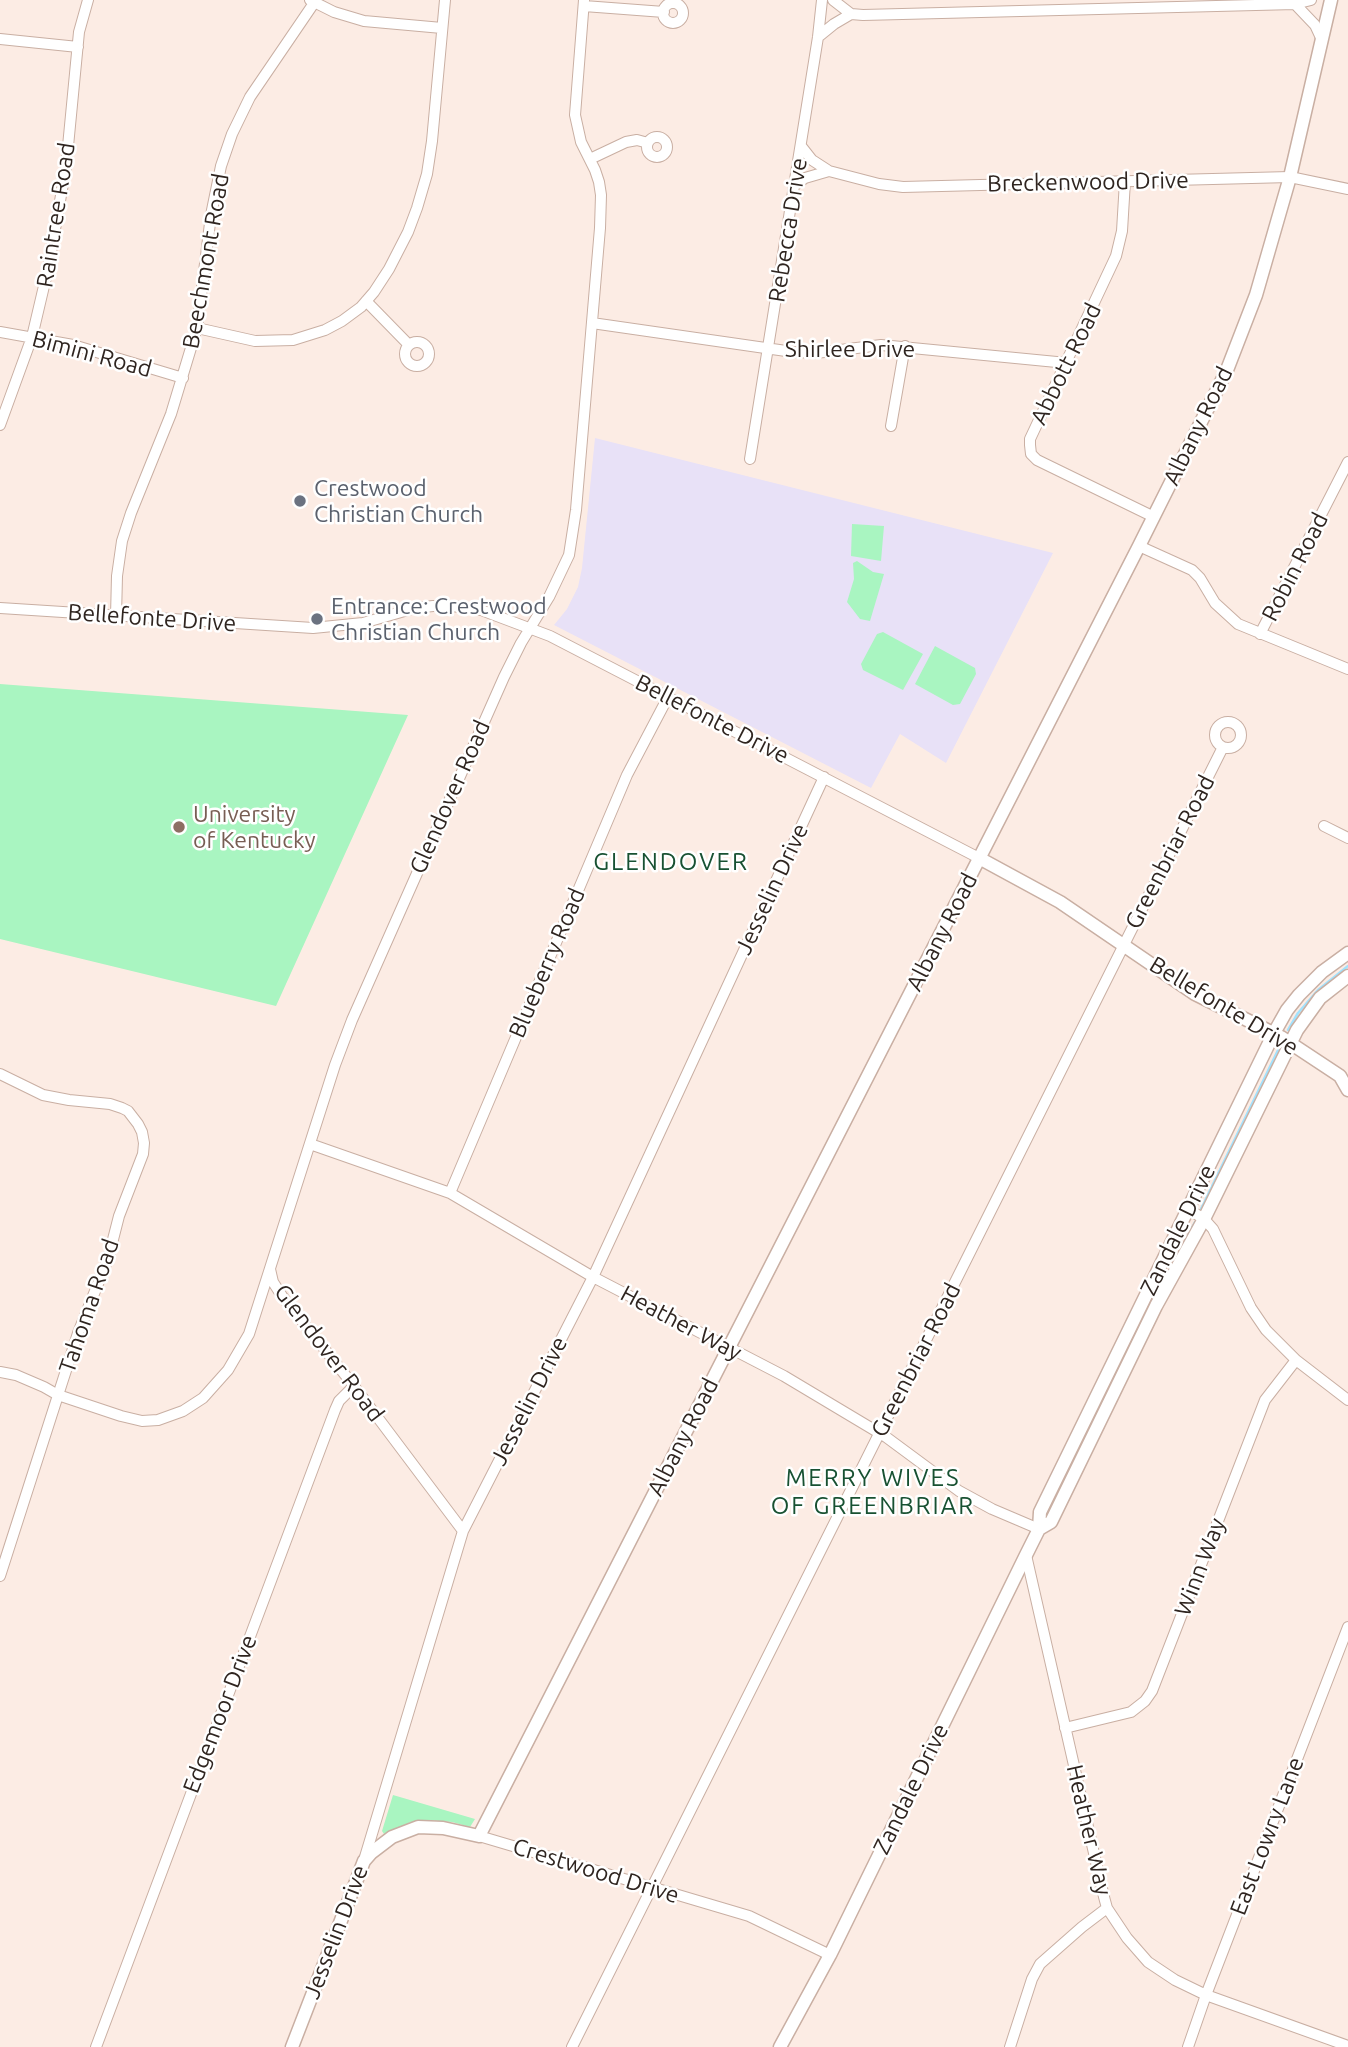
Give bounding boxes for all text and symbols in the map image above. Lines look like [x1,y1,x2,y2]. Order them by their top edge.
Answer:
street label: Raintree Road [31,141,81,289]
street label: Rebecca Drive [763,156,813,304]
street label: Breckenwood Drive [987,166,1189,198]
street label: Beechmont Road [177,171,235,351]
street label: Abbott Road [1025,299,1107,429]
street label: Bimini Road [29,325,155,383]
street label: Shirlee Drive [785,335,915,363]
street label: Albany Road [1157,362,1239,490]
place label: Crestwood Christian Church [314,474,483,528]
marker: Crestwood Christian Church [292,493,308,509]
street label: Robin Road [1256,508,1334,626]
place label: Entrance: Crestwood Christian Church [331,592,547,646]
street label: Bellefonte Drive [67,598,237,638]
marker: Entrance: Crestwood Christian Church [309,611,325,627]
street label: Bellefonte Drive [631,668,793,770]
street label: Glendover Road [404,716,496,878]
street label: Greenbriar Road [1119,770,1221,934]
place label: University of Kentucky [193,800,316,854]
marker: University of Kentucky [171,819,187,835]
street label: Jesselin Drive [730,819,814,959]
district label: GLENDOVER [594,848,748,876]
street label: Albany Road [901,868,983,996]
street label: Blueberry Road [503,884,591,1042]
street label: Bellefonte Drive [1145,951,1303,1061]
street label: Zandale Drive [1135,1160,1221,1300]
street label: Tahoma Road [53,1235,125,1377]
street label: Greenbriar Road [865,1278,967,1442]
street label: Glendover Road [268,1279,390,1427]
street label: Heather Way [616,1280,746,1366]
street label: Jesselin Drive [485,1332,573,1470]
street label: Albany Road [642,1373,724,1501]
district label: MERRY WIVES OF GREENBRIAR [772,1464,974,1520]
street label: Winn Way [1169,1514,1231,1620]
street label: Edgemoor Drive [177,1631,263,1797]
street label: Zandale Drive [868,1719,954,1859]
street label: East Lowry Lane [1224,1753,1310,1919]
street label: Heather Way [1061,1762,1117,1898]
street label: Crestwood Drive [510,1833,682,1909]
street label: Jesselin Drive [298,1861,374,2003]

